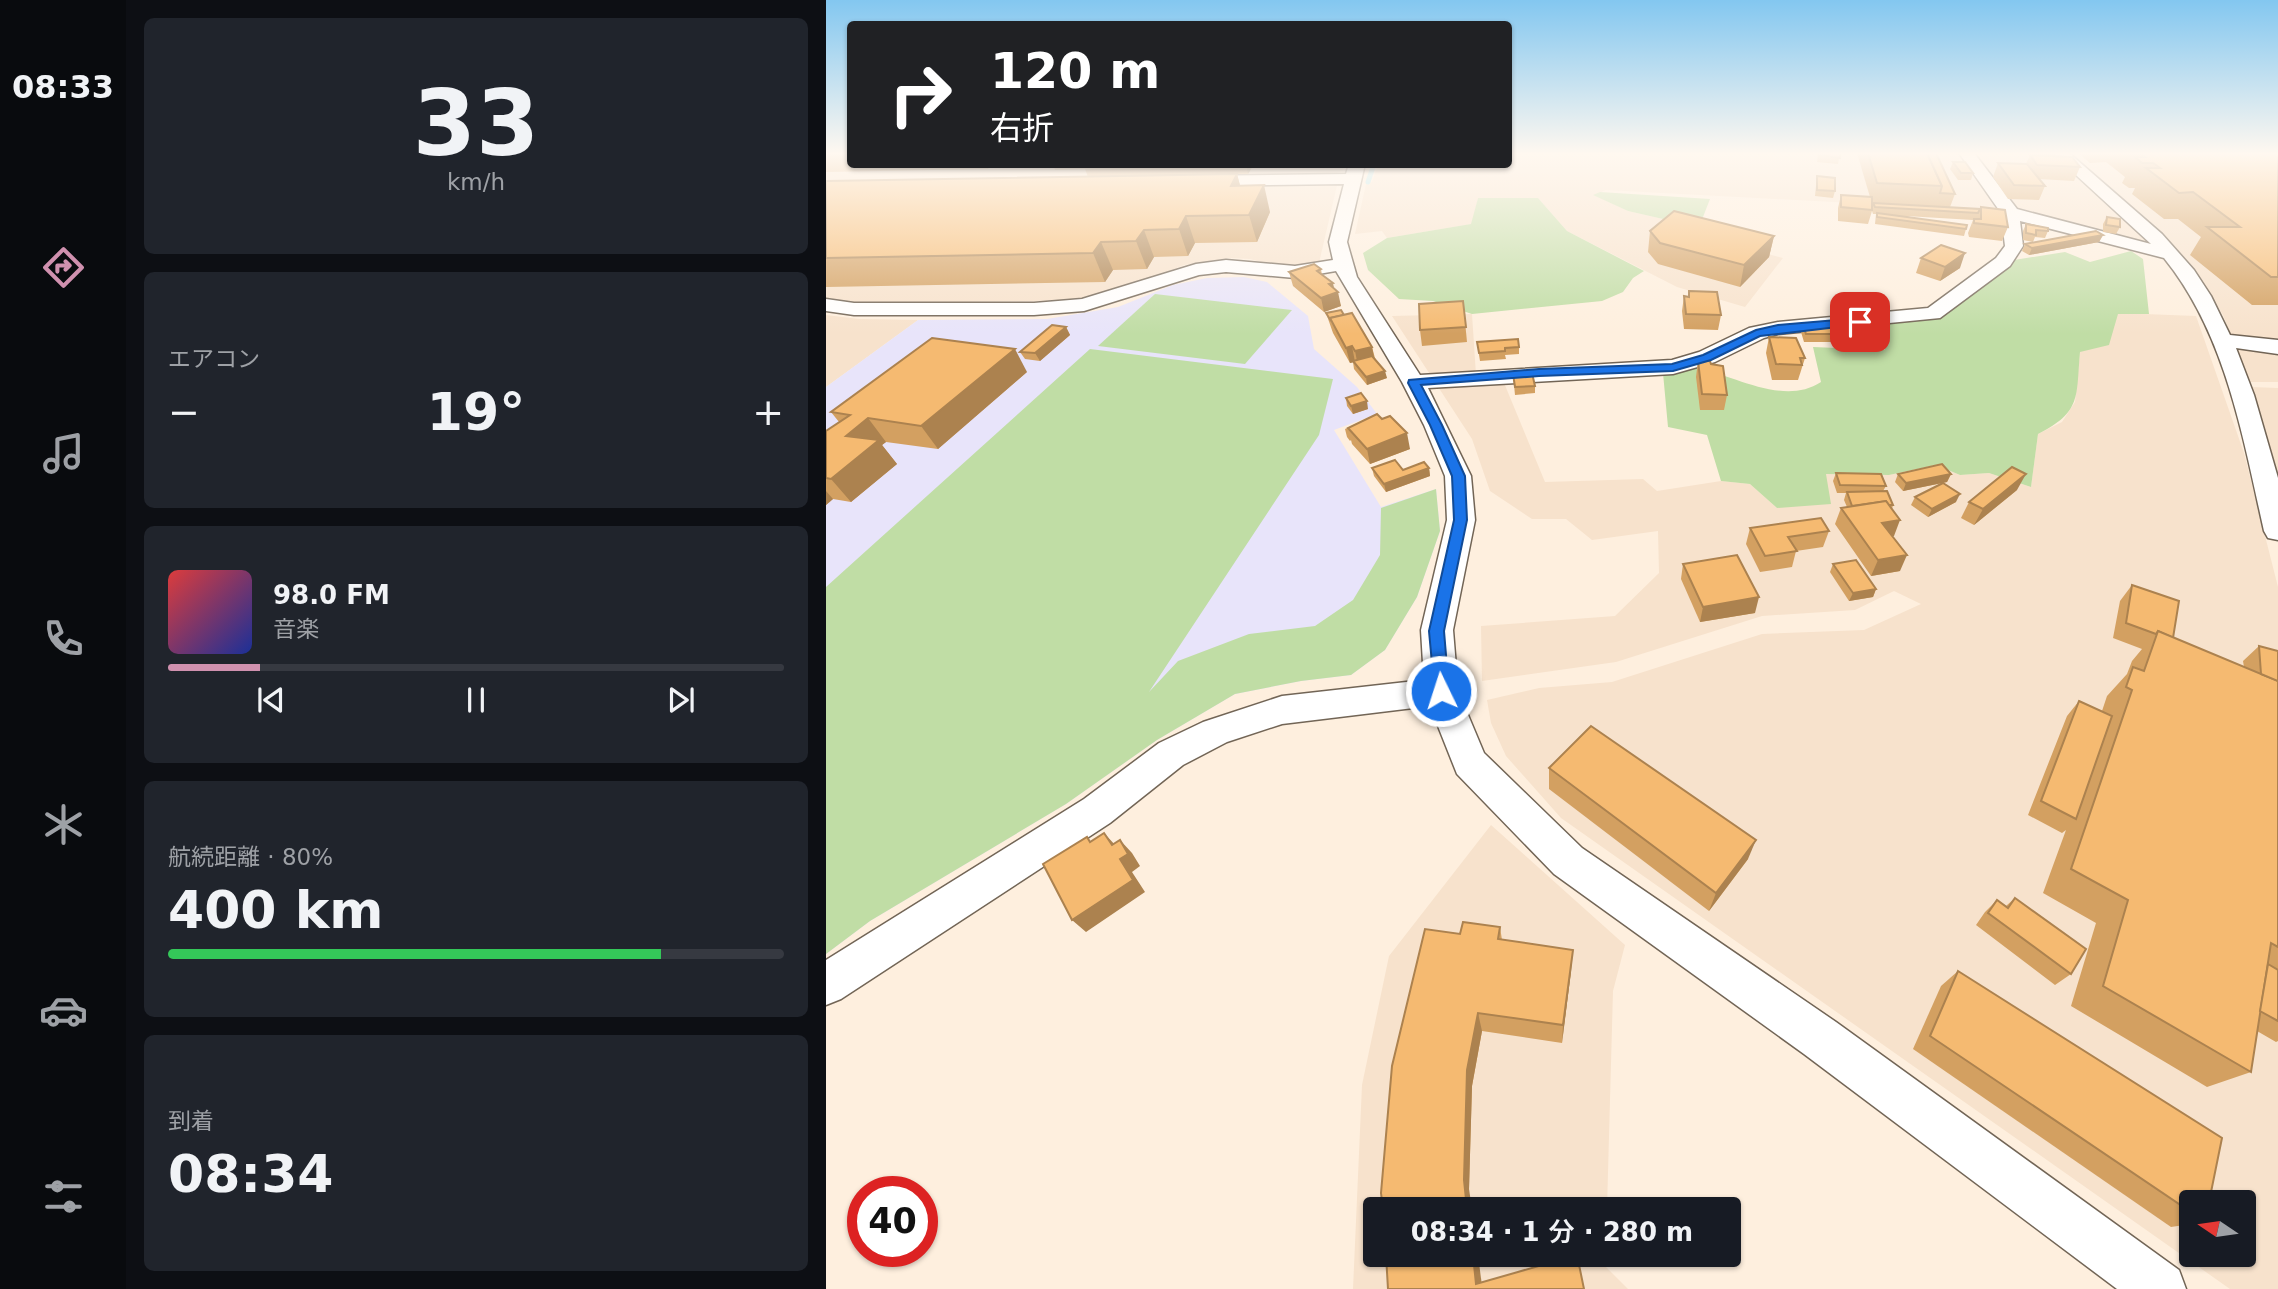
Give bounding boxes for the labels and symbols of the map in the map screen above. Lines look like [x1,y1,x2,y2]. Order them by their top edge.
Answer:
pin [1830,292,1890,352]
position arrow [1404,654,1478,728]
speed limit sign: 40 [847,1176,938,1267]
north arrow [2179,1190,2256,1267]

